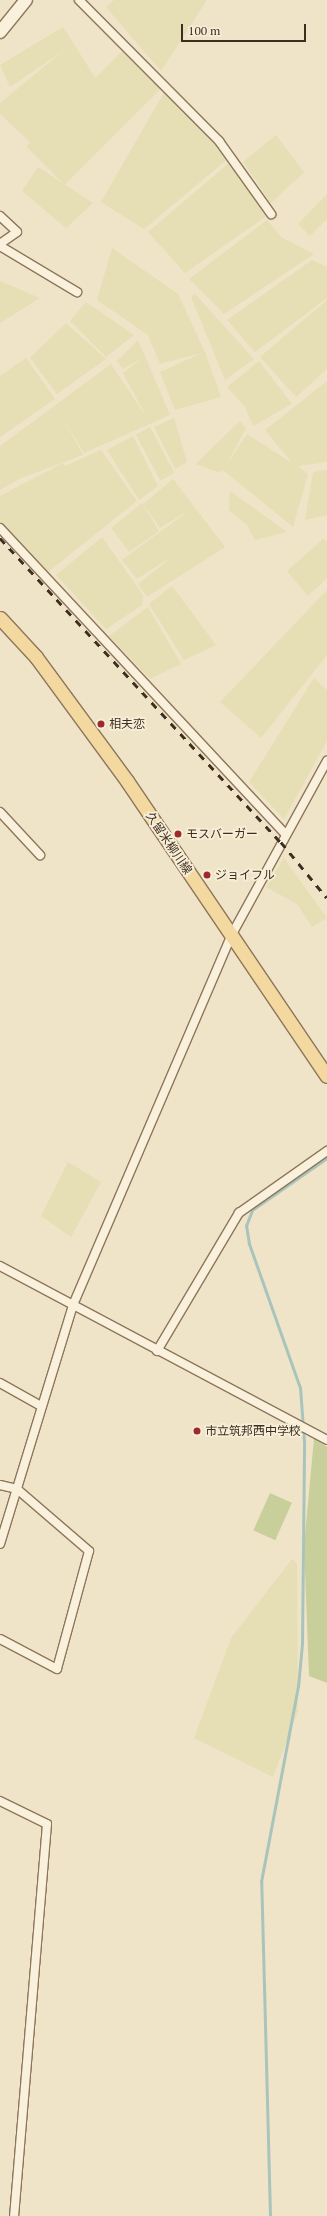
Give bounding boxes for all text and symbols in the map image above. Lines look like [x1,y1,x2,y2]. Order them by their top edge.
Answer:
scale bar [183,16,308,42]
text: 100 m [188,23,220,38]
place label: 相夫恋 [109,717,145,731]
marker: 相夫恋 [96,719,106,729]
street label: 久留米柳川線 [143,809,195,877]
place label: モスバーガー [186,827,258,841]
marker: モスバーガー [173,829,183,839]
place label: ジョイフル [215,868,275,882]
marker: ジョイフル [202,870,212,880]
place label: 市立筑邦西中学校 [205,1424,301,1438]
marker: 市立筑邦西中学校 [192,1426,202,1436]

